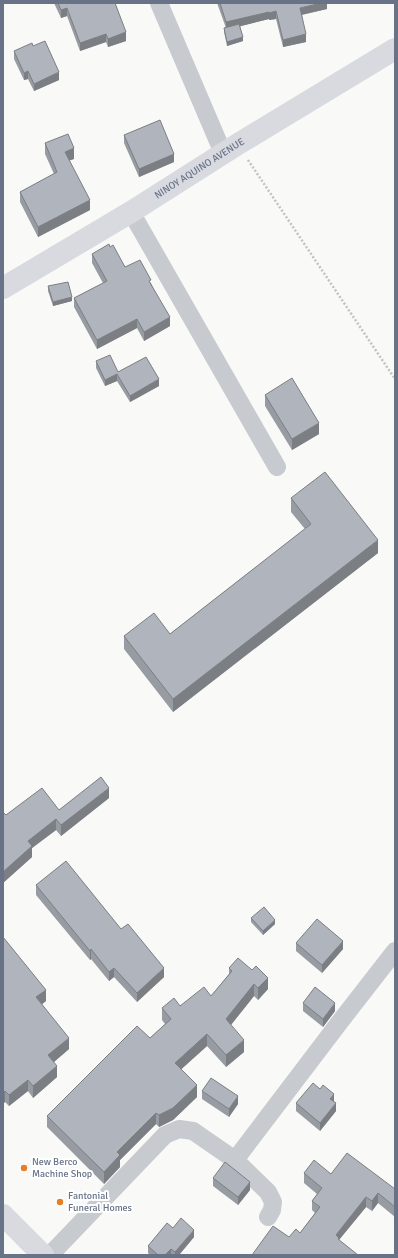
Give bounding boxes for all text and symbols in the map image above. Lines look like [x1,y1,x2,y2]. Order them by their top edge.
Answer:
street label: NINOY AQUINO AVENUE [152,135,247,201]
place label: New Berco Machine Shop [32,1156,92,1180]
marker: New Berco Machine Shop [19,1163,29,1173]
place label: Fantonial Funeral Homes [68,1190,133,1214]
marker: Fantonial Funeral Homes [55,1197,65,1207]

